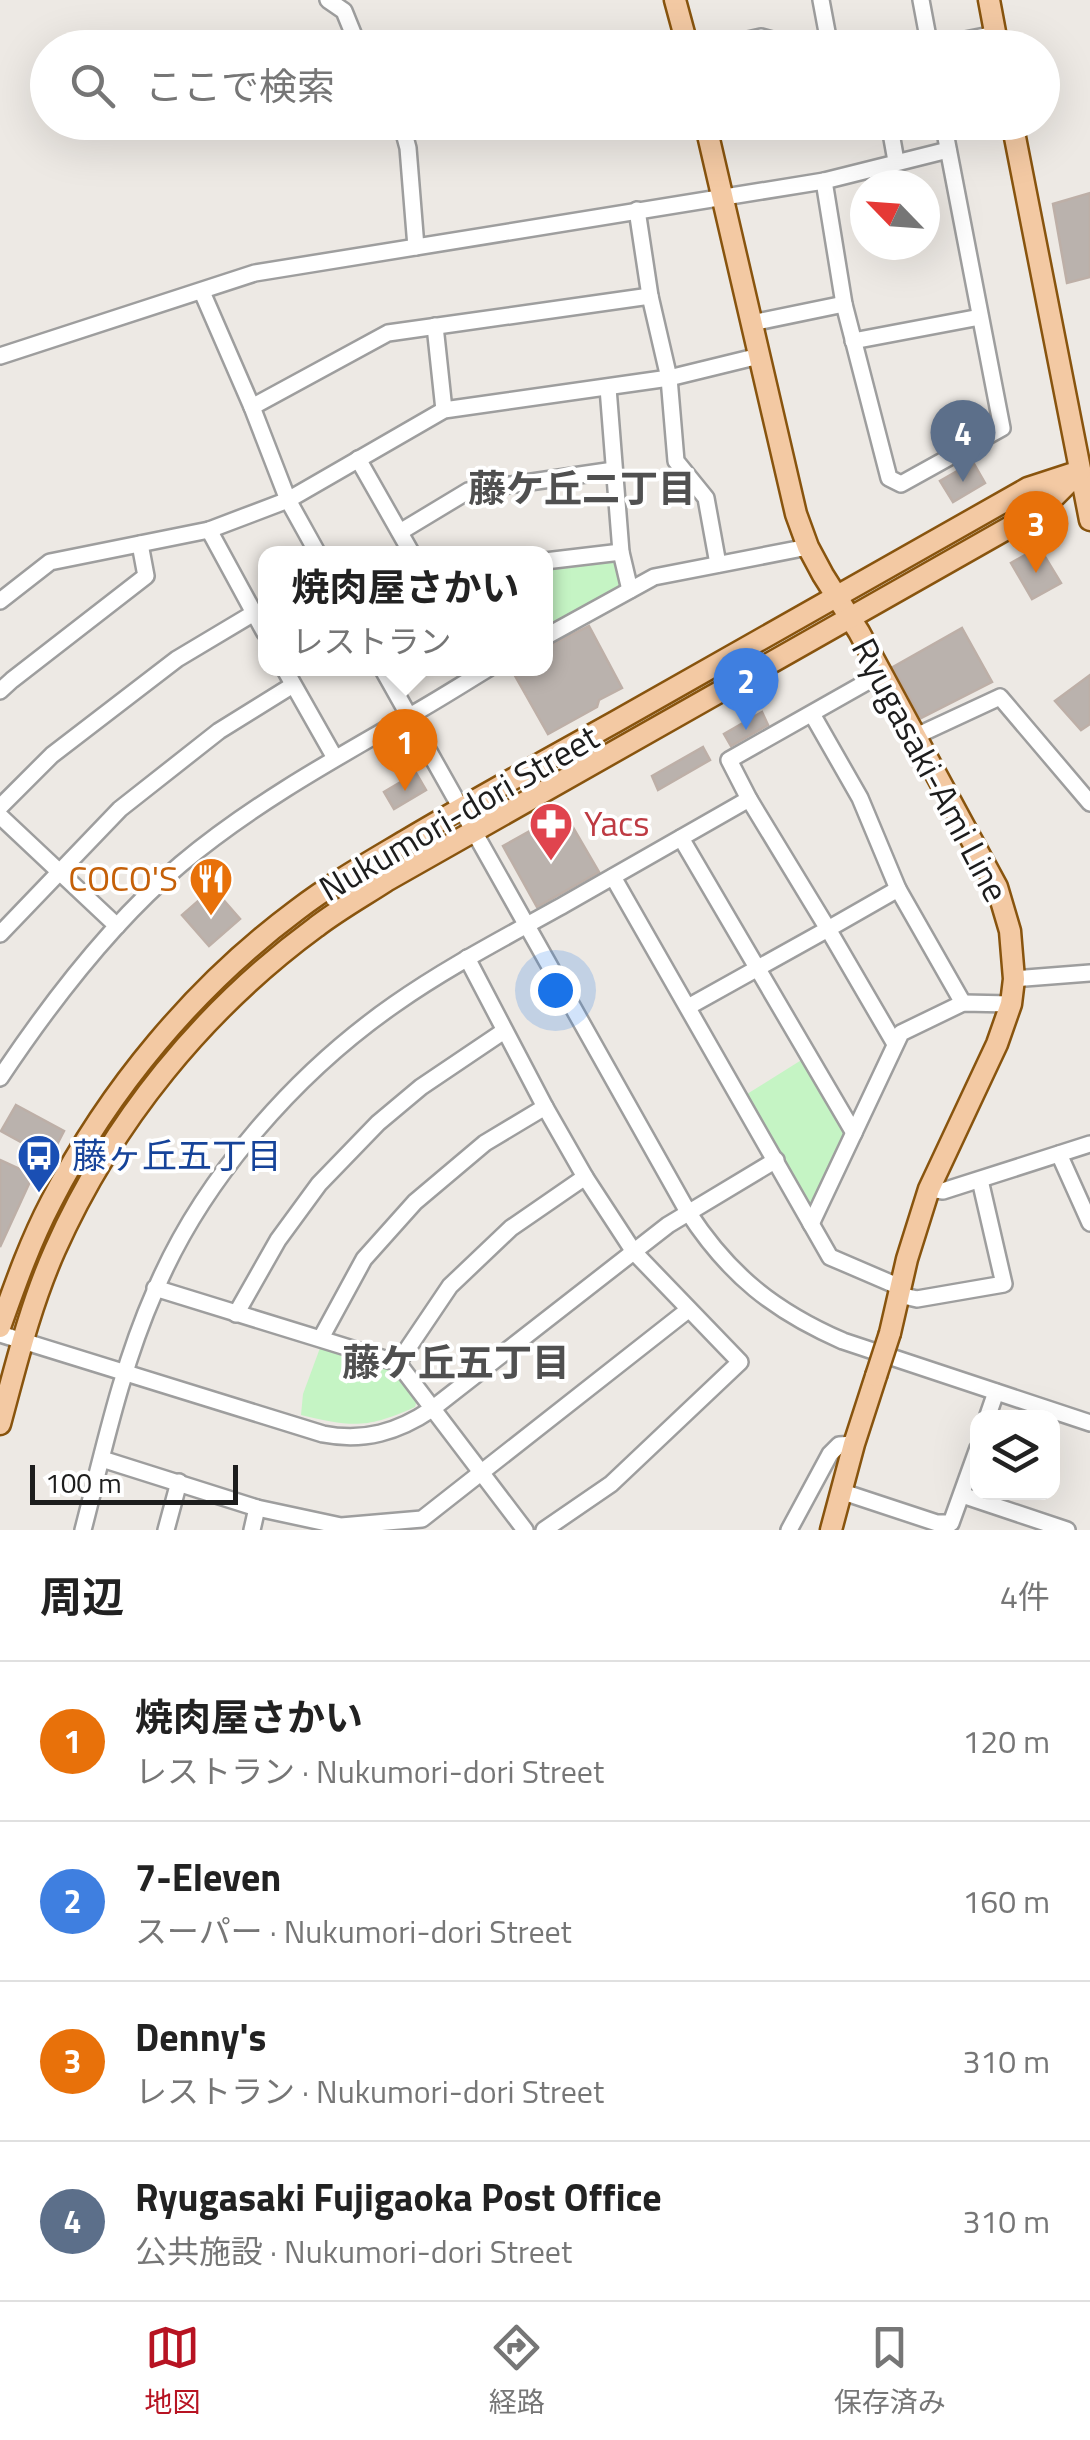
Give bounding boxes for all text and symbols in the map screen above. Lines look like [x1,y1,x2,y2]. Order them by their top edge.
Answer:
search box [30,30,1060,140]
text: ここで検索 [145,57,335,115]
icon: search [65,58,120,113]
north arrow [850,170,940,260]
pin: 4 [930,400,996,482]
district label: 藤ケ丘二丁目 [468,459,696,517]
pin: 3 [1004,490,1068,573]
popup [258,546,553,676]
text: 焼肉屋さかい [291,558,520,616]
text: レストラン [291,617,452,665]
street label: Ryugasaki-Ami Line [838,628,1023,911]
pin: 2 [714,648,778,730]
pin: 1 [372,708,438,791]
street label: Nukumori-dori Street [309,710,608,914]
place label: Yacs [584,796,650,850]
pharmacy icon: Yacs [528,801,574,862]
place label: COCO'S [68,851,178,905]
restaurant icon: COCO'S [188,856,234,917]
your location [530,965,581,1016]
place label: 藤ヶ丘五丁目 [72,1128,282,1182]
bus stop icon: 藤ヶ丘五丁目 [16,1133,62,1194]
district label: 藤ケ丘五丁目 [342,1333,570,1391]
map controls [970,1410,1060,1500]
button: layers [970,1410,1060,1500]
scale bar [30,1460,238,1504]
text: 100 m [45,1461,122,1504]
text: 周辺 [40,1564,124,1628]
text: 4件 [1000,1572,1050,1620]
text: 焼肉屋さかい [135,1688,363,1746]
text: 1 [64,1717,81,1765]
text: 120 m [962,1717,1050,1765]
text: レストラン · Nukumori-dori Street [135,1747,604,1795]
text: 7-Eleven [135,1848,281,1906]
text: 2 [64,1877,81,1925]
text: 160 m [962,1877,1050,1925]
text: スーパー · Nukumori-dori Street [135,1907,572,1955]
text: Denny's [135,2008,266,2066]
text: 3 [64,2037,81,2085]
text: 310 m [962,2037,1050,2085]
text: レストラン · Nukumori-dori Street [135,2067,604,2115]
text: Ryugasaki Fujigaoka Post Office [135,2168,662,2226]
text: 4 [64,2197,81,2245]
text: 310 m [962,2197,1050,2245]
text: 公共施設 · Nukumori-dori Street [135,2227,572,2275]
tab: 地図 [144,2320,200,2423]
tab: 経路 [489,2320,545,2423]
tab: 保存済み [834,2320,946,2423]

